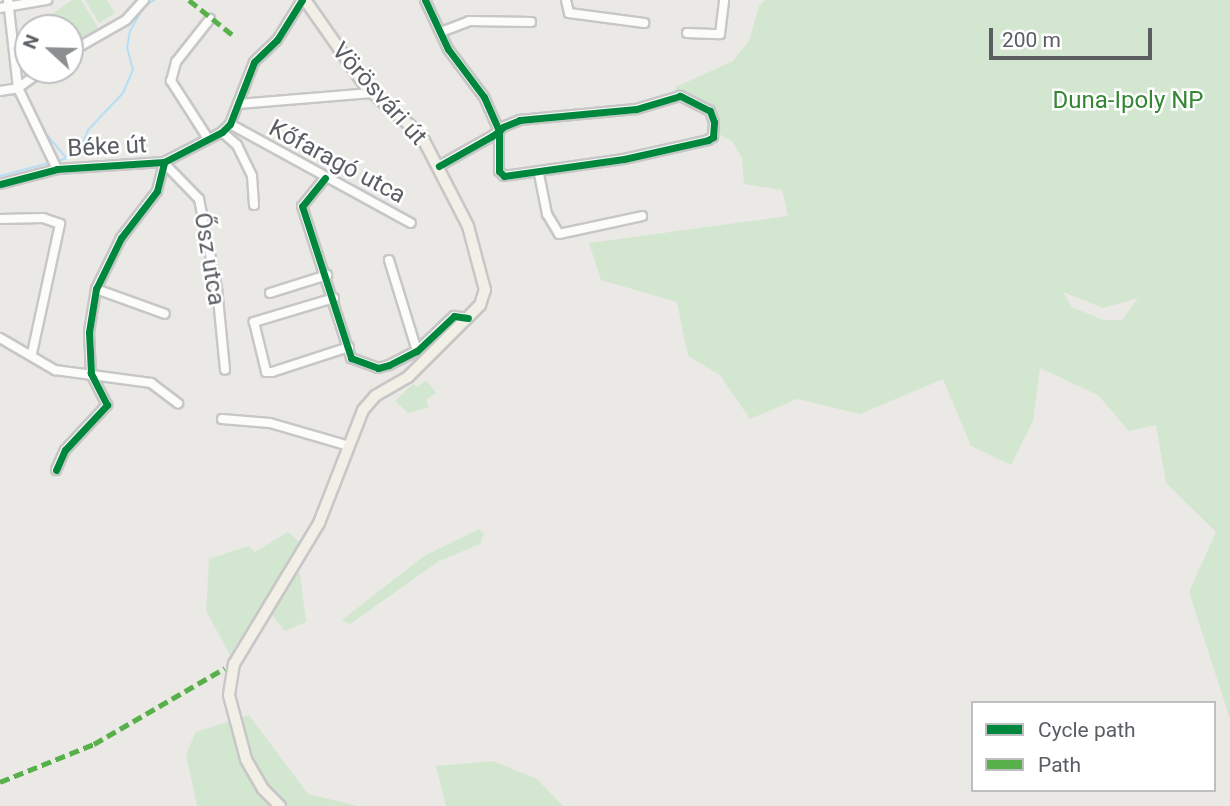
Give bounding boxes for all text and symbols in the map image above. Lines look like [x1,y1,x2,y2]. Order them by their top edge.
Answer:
north arrow [14,14,84,84]
scale bar [992,14,1155,58]
text: 200 m [1002,28,1061,52]
text: N [18,31,44,52]
street label: Vörösvári út [326,37,432,151]
park label: Duna-Ipoly NP [1052,87,1204,115]
street label: Kőfaragó utca [264,114,410,210]
street label: Béke út [67,131,147,163]
street label: Ősz utca [187,211,231,307]
legend [971,701,1216,792]
text: Cycle path [1038,718,1136,742]
text: Path [1038,753,1081,777]

